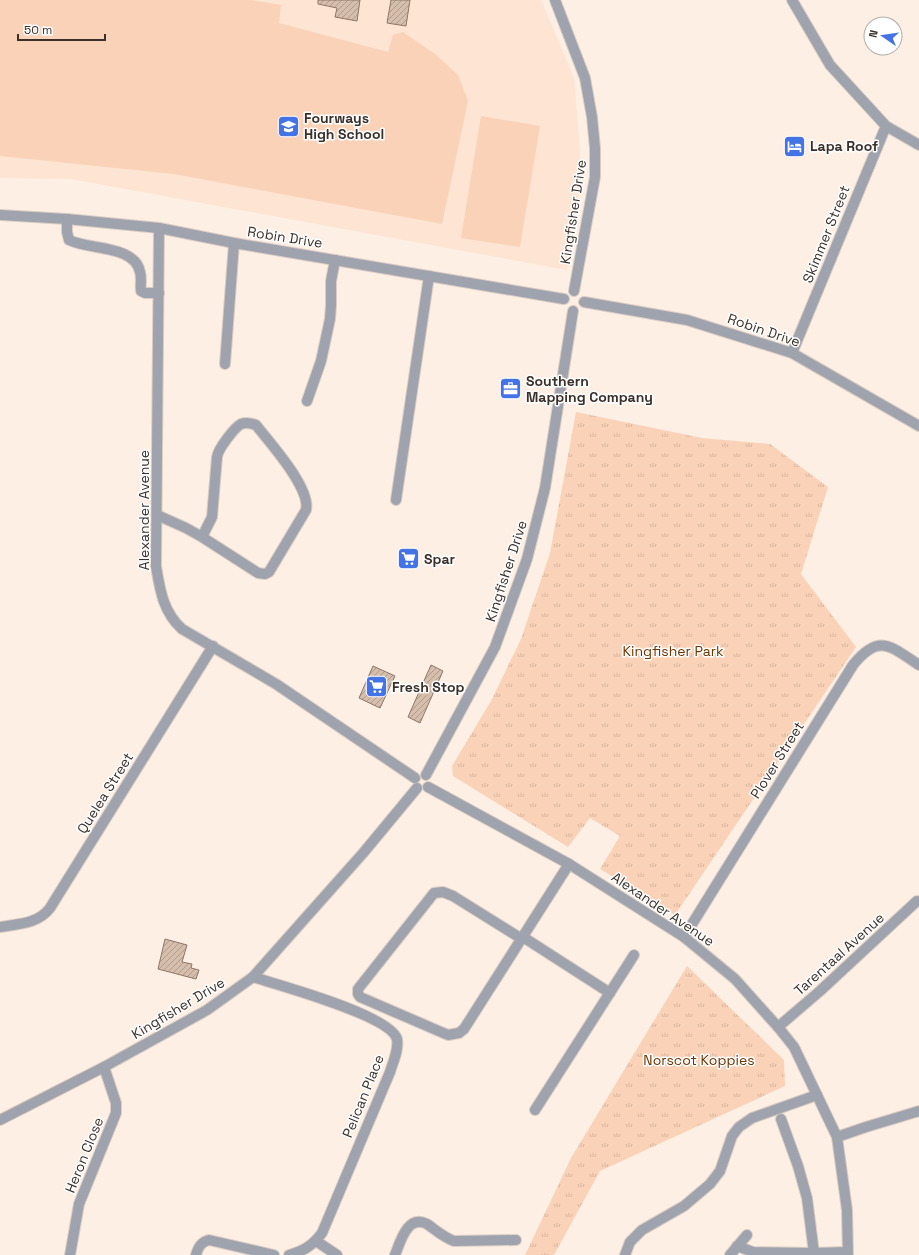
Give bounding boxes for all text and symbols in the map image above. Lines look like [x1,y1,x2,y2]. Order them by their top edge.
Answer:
scale bar [18,16,105,42]
north arrow [863,16,903,56]
text: 50 m [24,22,52,38]
text: N [866,29,881,39]
place label: Fourways High School [304,109,384,143]
school or university icon: Fourways High School [276,113,302,139]
hotel icon: Lapa Roof [781,133,807,159]
place label: Lapa Roof [810,137,878,155]
street label: Kingfisher Drive [556,158,590,266]
street label: Skimmer Street [798,183,854,285]
street label: Robin Drive [246,222,324,252]
street label: Robin Drive [725,309,803,351]
place label: Southern Mapping Company [526,372,653,406]
office icon: Southern Mapping Company [498,376,524,402]
street label: Alexander Avenue [135,450,153,570]
street label: Kingfisher Drive [481,518,531,624]
supermarket icon: Spar [396,546,422,572]
place label: Spar [424,550,456,568]
park label: Kingfisher Park [622,642,724,660]
supermarket icon: Fresh Stop [364,674,390,700]
place label: Fresh Stop [392,678,465,696]
street label: Plover Street [746,718,808,802]
street label: Quelea Street [73,749,137,837]
street label: Alexander Avenue [608,868,718,950]
street label: Tarentaal Avenue [790,909,888,999]
street label: Kingfisher Drive [128,973,228,1043]
park label: Norscot Koppies [643,1051,755,1069]
street label: Pelican Place [338,1052,388,1140]
street label: Heron Close [61,1115,107,1195]

